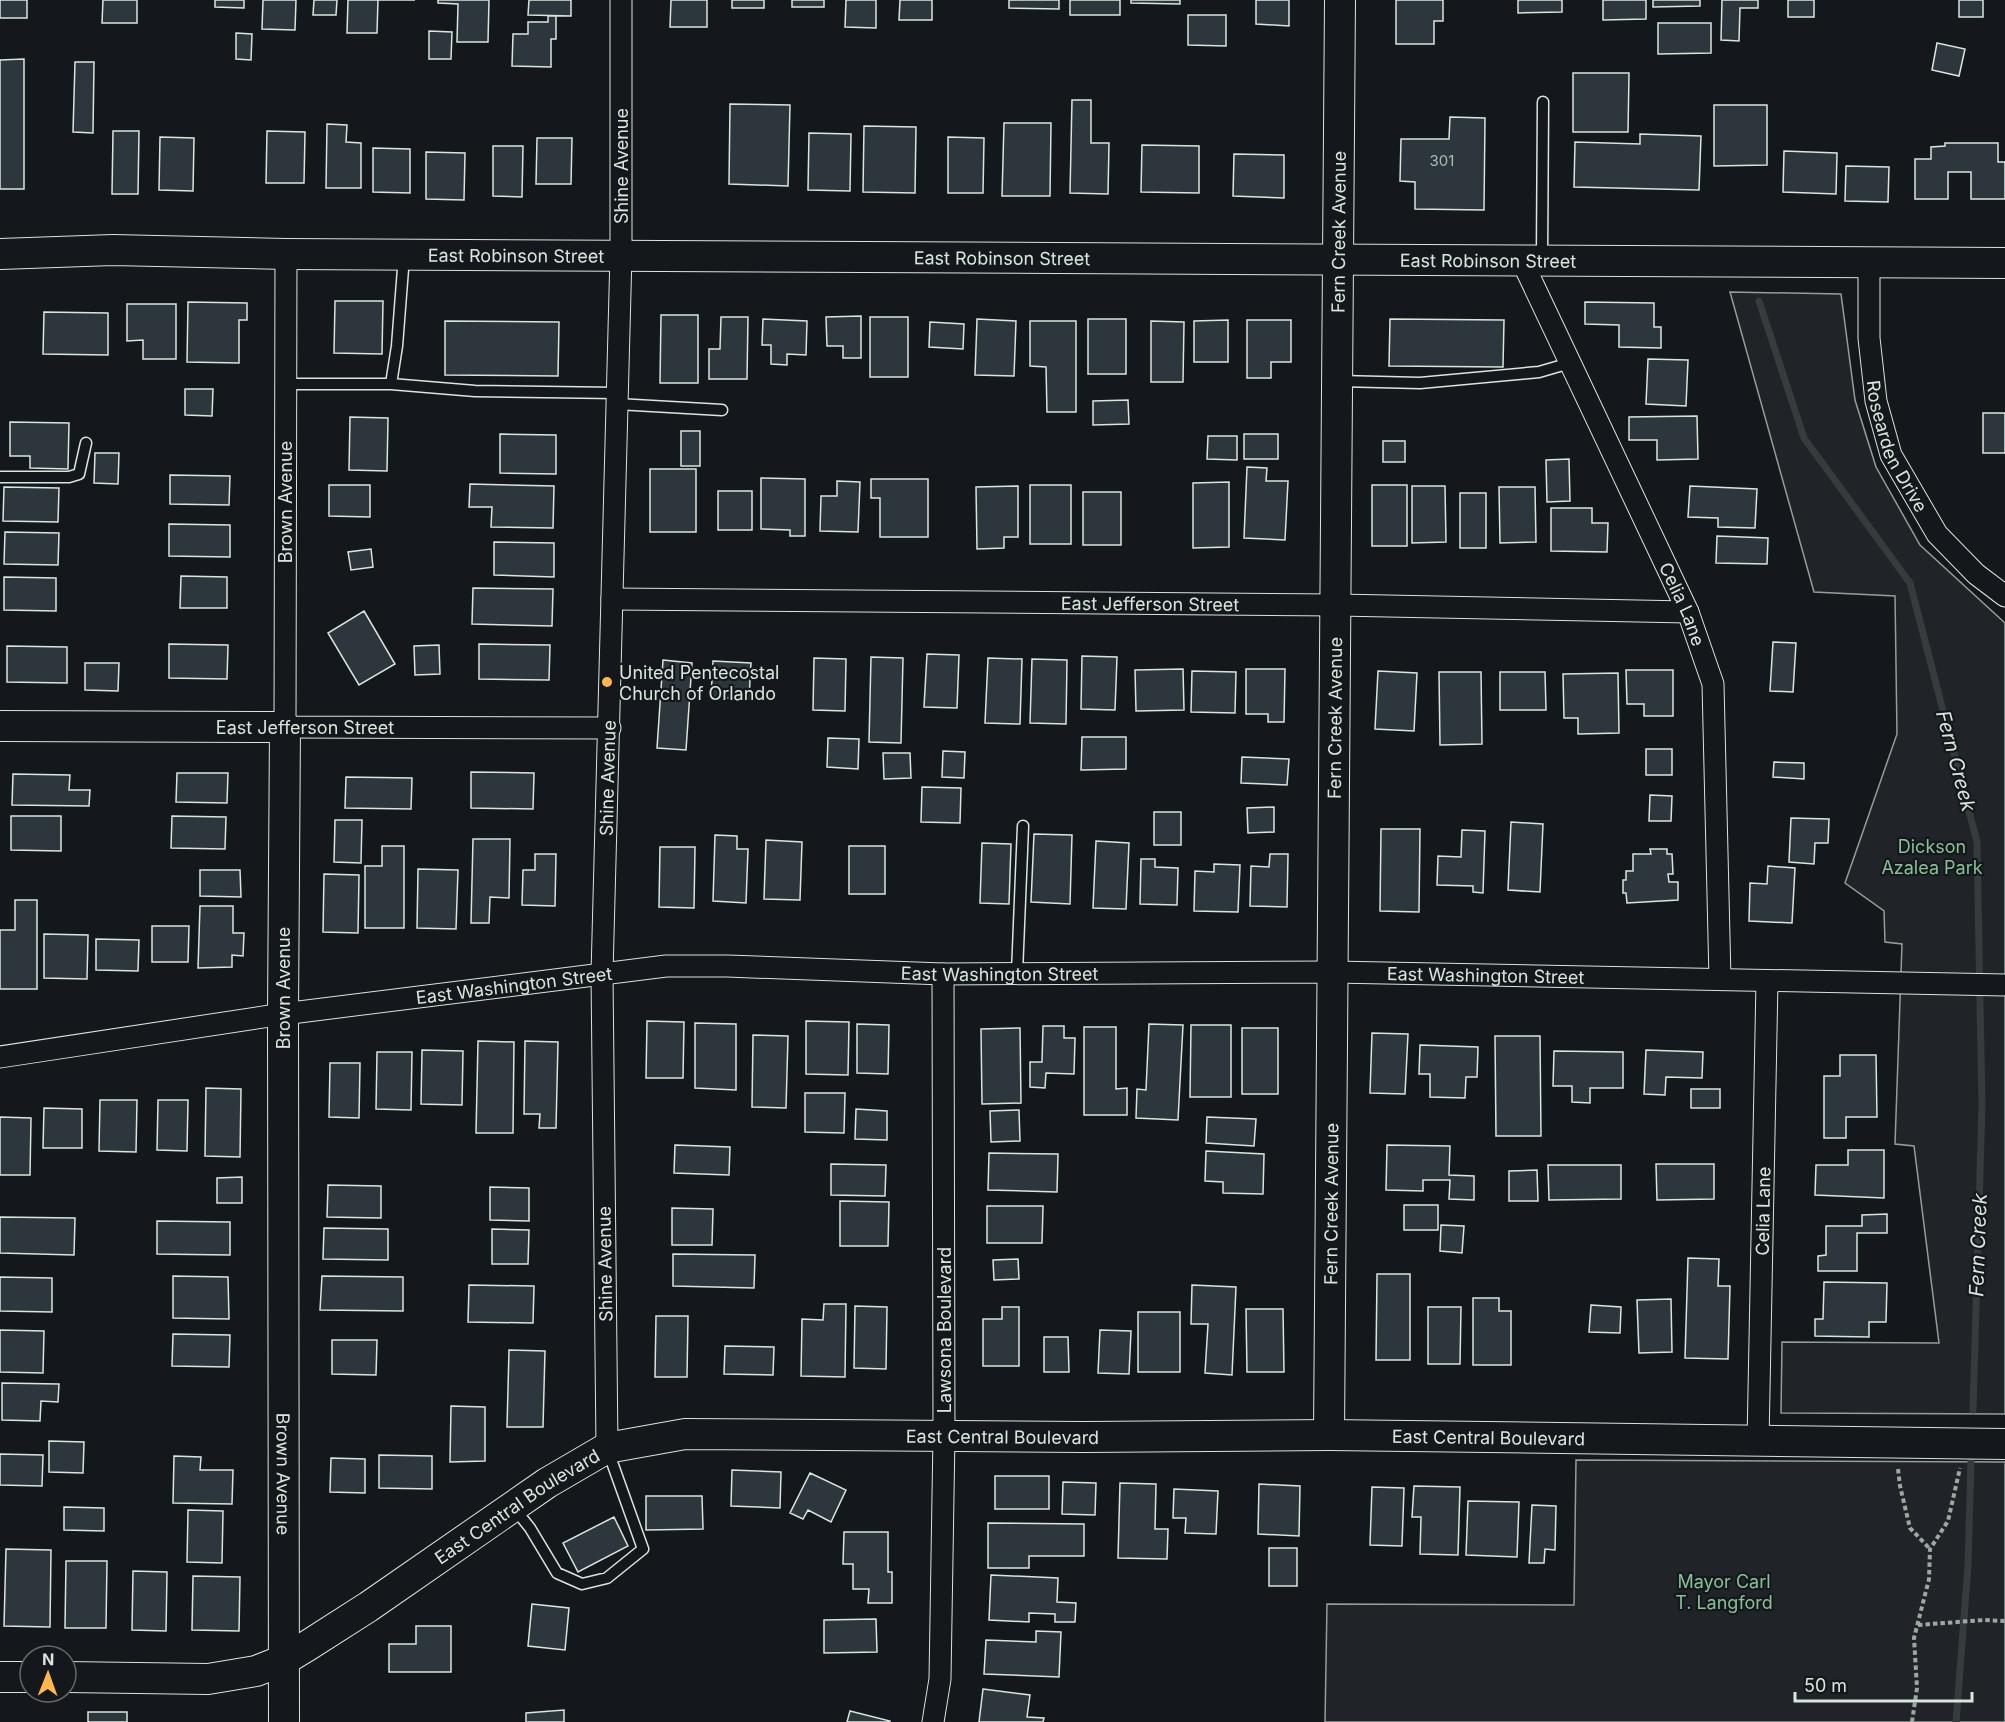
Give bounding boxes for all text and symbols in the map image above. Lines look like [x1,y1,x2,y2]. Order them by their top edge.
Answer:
street label: Shine Avenue [611,108,632,224]
street label: Fern Creek Avenue [1327,151,1349,313]
house number: 301 [1430,151,1454,170]
street label: East Robinson Street [428,244,604,266]
street label: East Robinson Street [914,247,1090,269]
street label: East Robinson Street [1400,249,1576,271]
street label: Rosearden Drive [1863,379,1932,516]
street label: Brown Avenue [275,441,296,563]
street label: Celia Lane [1655,559,1709,648]
street label: East Jefferson Street [1061,592,1239,615]
street label: Fern Creek Avenue [1323,637,1346,799]
place label: United Pentecostal Church of Orlando [619,662,779,704]
marker: United Pentecostal Church of Orlando [600,675,614,689]
water label: Fern Creek [1931,708,1981,815]
street label: East Jefferson Street [216,717,394,738]
street label: Shine Avenue [595,720,619,836]
park label: Dickson Azalea Park [1881,836,1983,878]
street label: Brown Avenue [273,927,294,1049]
street label: East Washington Street [415,962,613,1008]
street label: East Washington Street [900,962,1099,985]
street label: East Washington Street [1387,963,1585,987]
street label: Fern Creek Avenue [1320,1123,1342,1285]
street label: Celia Lane [1751,1166,1774,1256]
water label: Fern Creek [1964,1192,1992,1297]
street label: Shine Avenue [593,1206,617,1322]
street label: Lawsona Boulevard [934,1247,955,1413]
street label: Brown Avenue [273,1413,294,1535]
street label: East Central Boulevard [906,1425,1099,1448]
street label: East Central Boulevard [1392,1425,1585,1449]
street label: East Central Boulevard [430,1444,603,1568]
park label: Mayor Carl T. Langford [1675,1571,1773,1613]
north arrow [18,1644,78,1704]
text: N [42,1649,55,1669]
scale bar [1795,1665,1972,1703]
text: 50 m [1804,1675,1847,1696]

